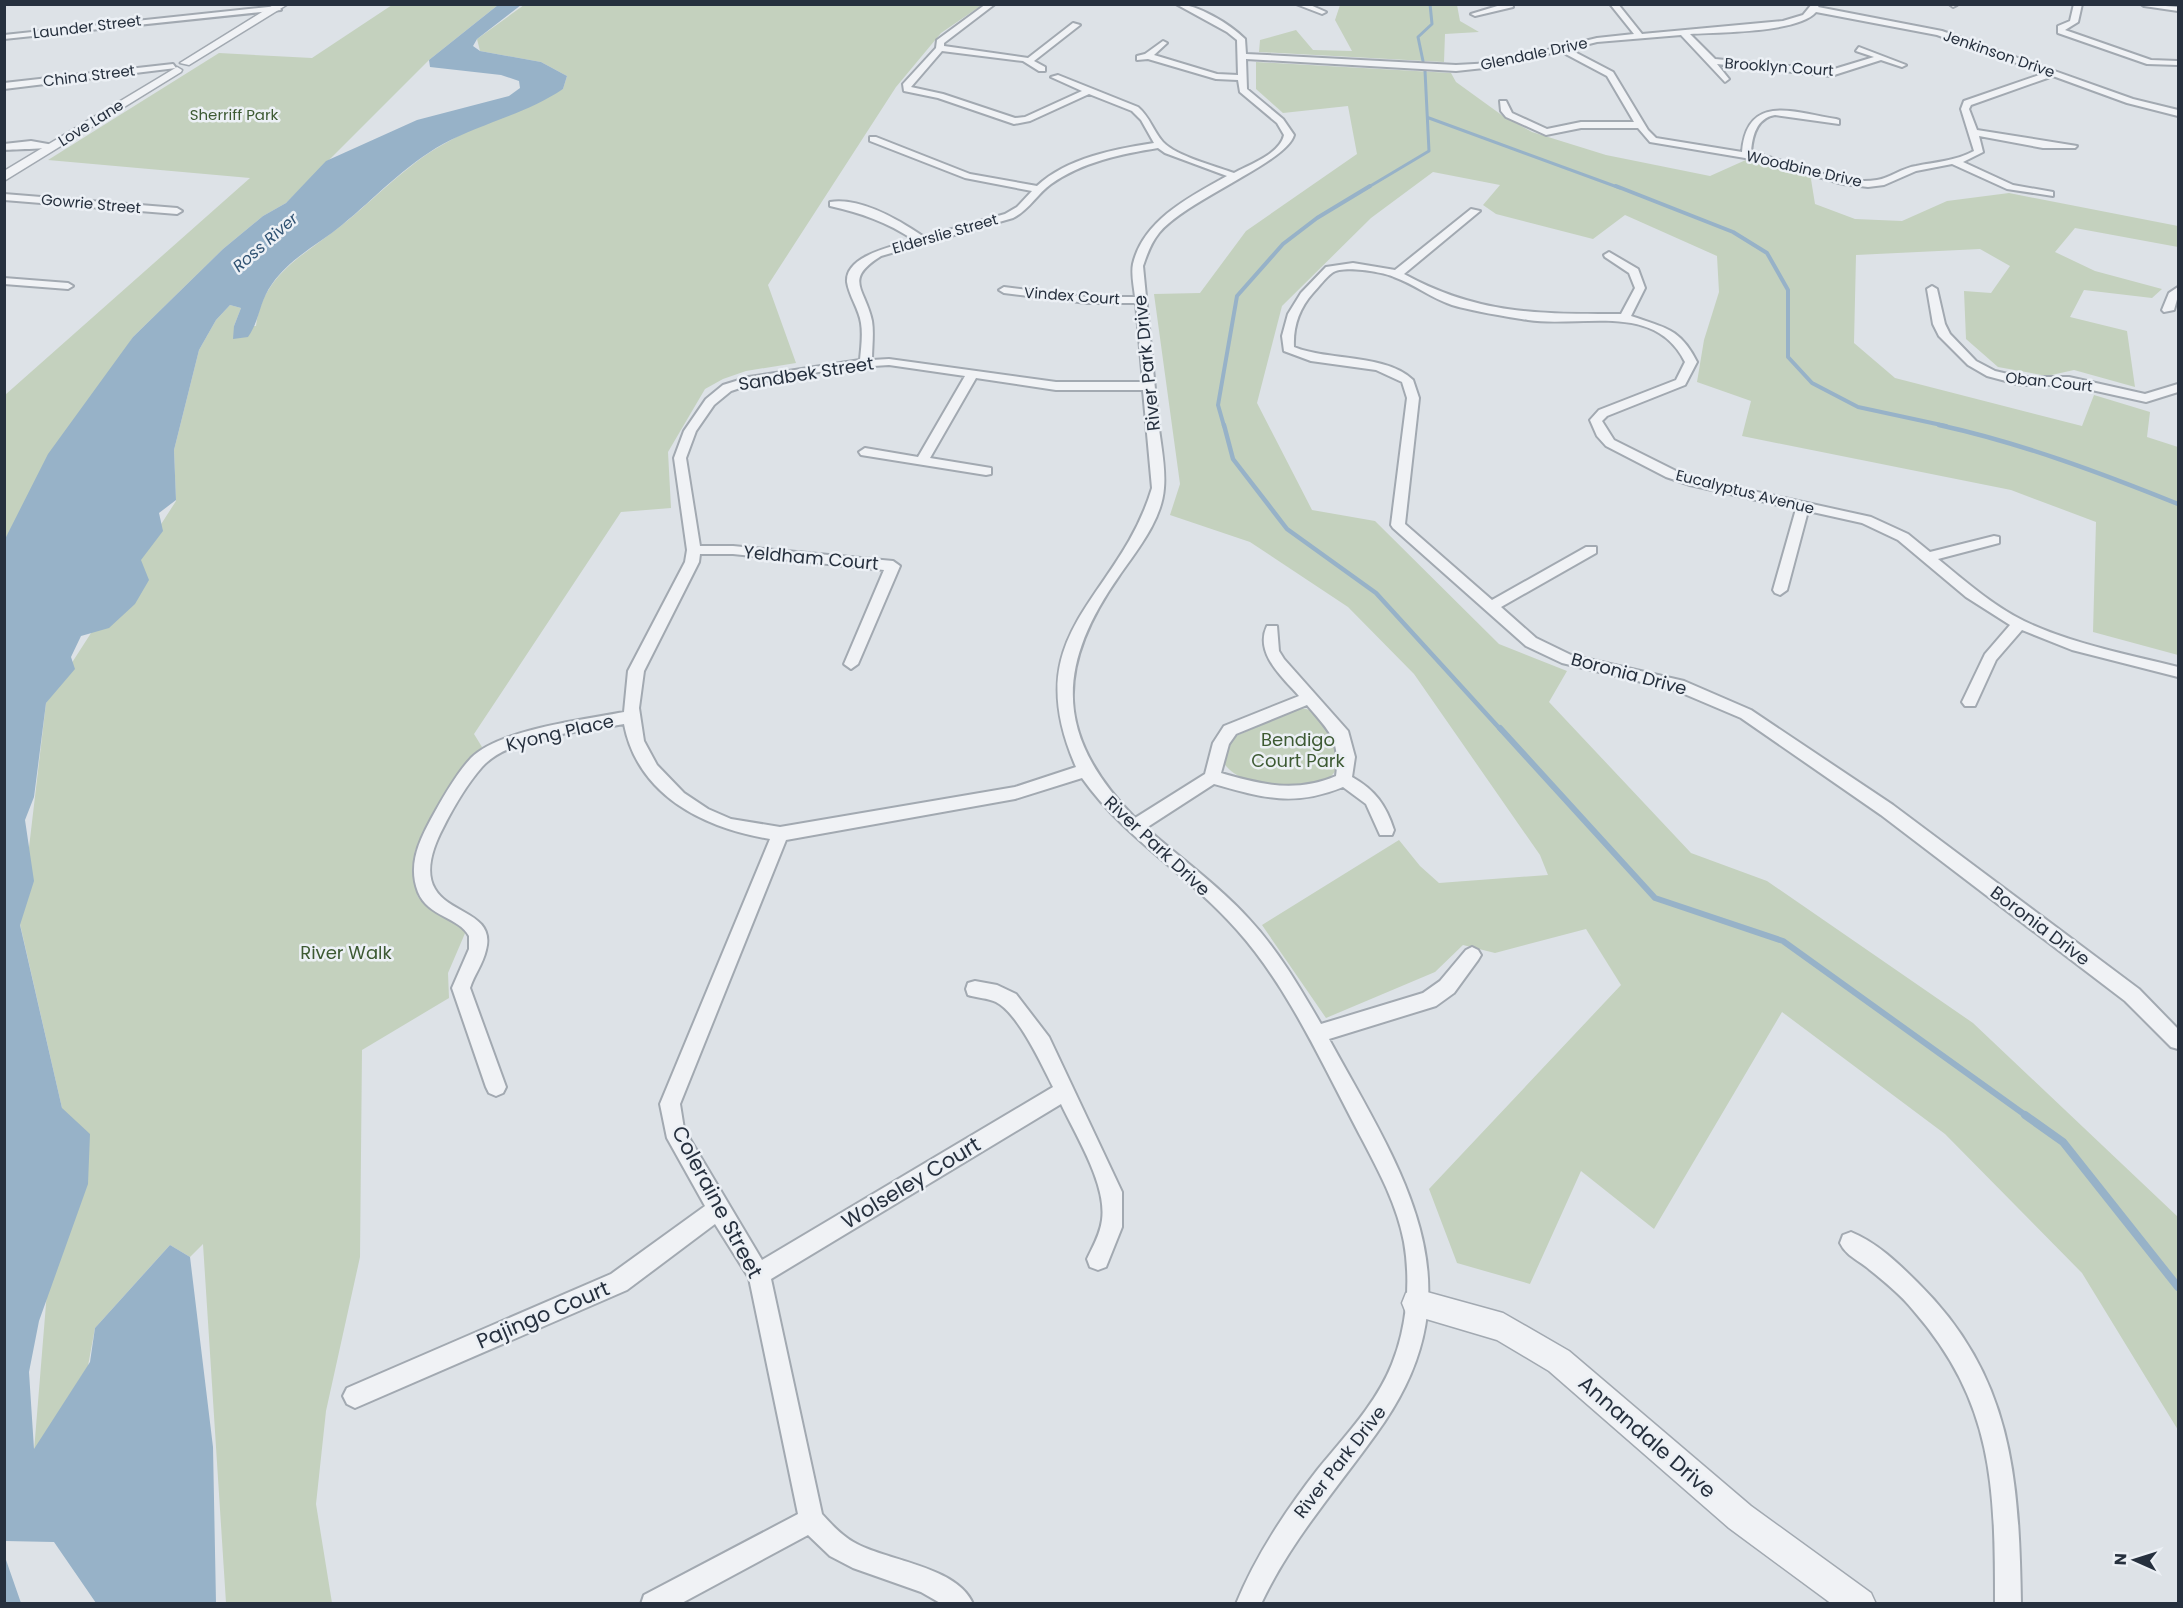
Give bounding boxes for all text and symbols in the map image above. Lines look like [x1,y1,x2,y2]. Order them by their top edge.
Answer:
street label: Launder Street [32,9,142,44]
street label: Jenkinson Drive [1941,25,2058,82]
street label: Glendale Drive [1478,32,1589,75]
street label: Brooklyn Court [1724,52,1834,81]
street label: China Street [42,59,136,92]
street label: Love Lane [54,94,127,151]
park label: Sherriff Park [190,104,279,125]
street label: Woodbine Drive [1744,145,1864,192]
street label: Gowrie Street [40,189,142,218]
water label: Ross River [228,207,304,277]
street label: Elderslie Street [890,208,1000,259]
street label: Vindex Court [1023,282,1121,309]
street label: River Park Drive [1127,294,1166,432]
street label: Sandbek Street [737,350,875,397]
street label: Oban Court [2004,366,2094,397]
street label: Eucalyptus Avenue [1674,464,1817,519]
street label: Yeldham Court [742,539,880,576]
street label: Boronia Drive [1568,646,1690,701]
street label: Kyong Place [503,708,616,757]
park label: Bendigo Court Park [1251,727,1346,773]
street label: River Park Drive [1099,790,1216,901]
street label: Boronia Drive [1985,880,2095,971]
park label: River Walk [300,940,393,965]
street label: Coleraine Street [665,1121,770,1283]
street label: Wolseley Court [836,1130,986,1236]
street label: Pajingo Court [472,1273,614,1356]
street label: Annandale Drive [1572,1369,1722,1504]
street label: River Park Drive [1288,1400,1392,1523]
north arrow [2105,1530,2165,1590]
text: N [2109,1553,2132,1566]

